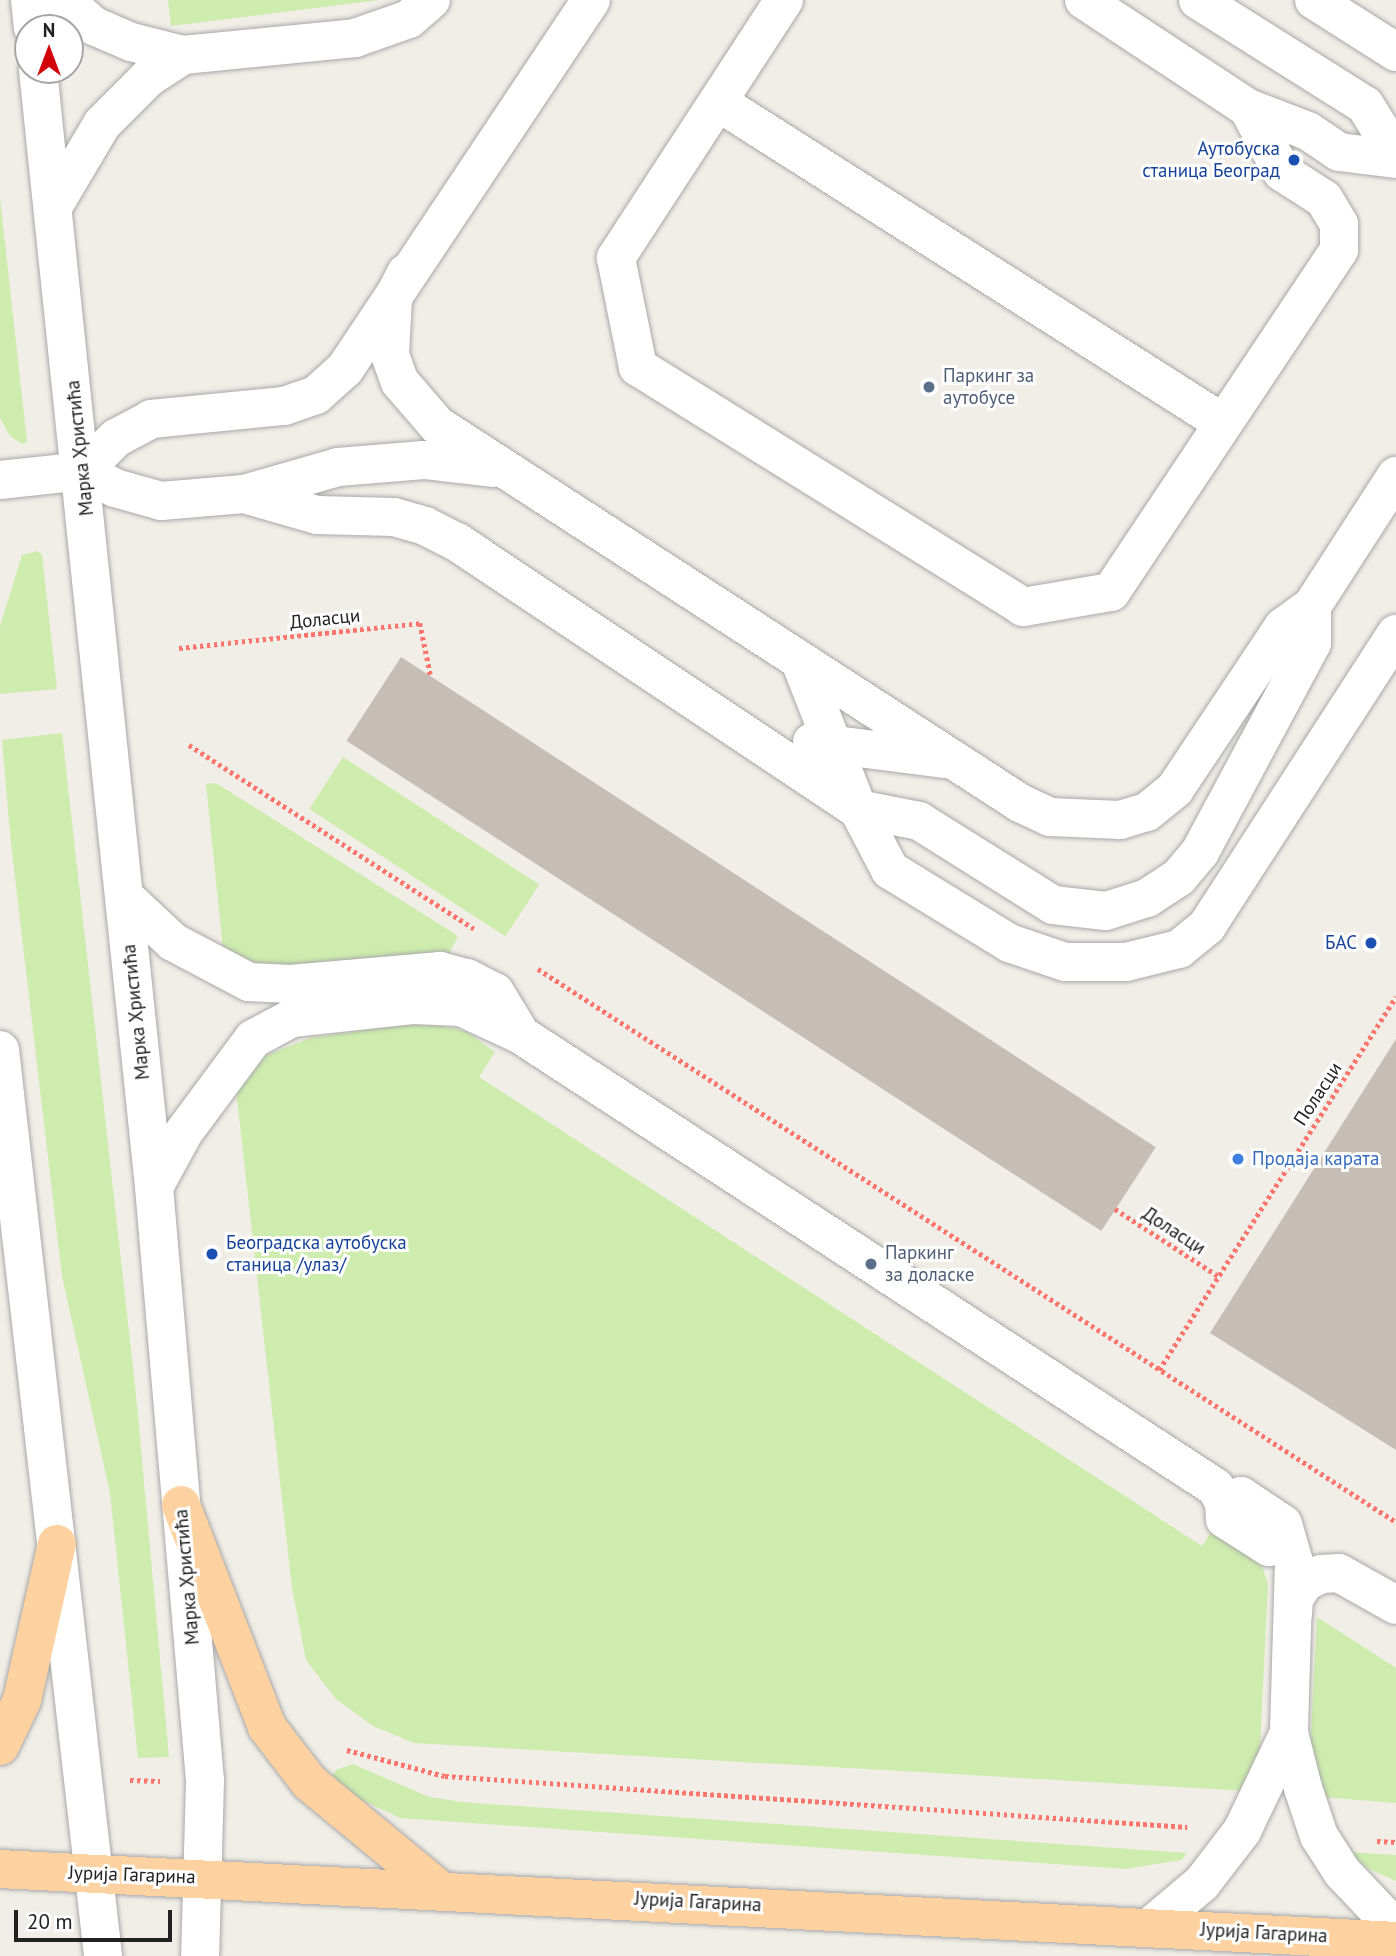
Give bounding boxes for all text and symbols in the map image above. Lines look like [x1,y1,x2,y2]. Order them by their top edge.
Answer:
north arrow [14,14,84,84]
text: N [43,18,55,42]
place label: Аутобуска станица Београд [1142,138,1280,182]
marker: Аутобуска станица Београд [1286,152,1302,168]
place label: Паркинг за аутобусе [943,365,1035,409]
street label: Марка Христића [62,379,98,517]
marker: Паркинг за аутобусе [921,379,937,395]
street label: Доласци [289,604,361,634]
place label: БАС [1325,932,1357,954]
marker: БАС [1363,935,1379,951]
street label: Марка Христића [118,943,154,1081]
street label: Поласци [1289,1058,1347,1130]
place label: Продаја карата [1252,1148,1379,1170]
marker: Продаја карата [1230,1151,1246,1167]
street label: Доласци [1138,1202,1210,1260]
place label: Београдска аутобуска станица /улаз/ [226,1232,407,1276]
place label: Паркинг за доласке [885,1242,974,1286]
marker: Београдска аутобуска станица /улаз/ [204,1246,220,1262]
marker: Паркинг за доласке [863,1256,879,1272]
street label: Марка Христића [170,1508,204,1646]
street label: Јурија Гагарина [68,1861,196,1889]
street label: Јурија Гагарина [634,1887,762,1917]
scale bar [18,1896,175,1940]
text: 20 m [27,1908,73,1935]
street label: Јурија Гагарина [1200,1918,1328,1948]

